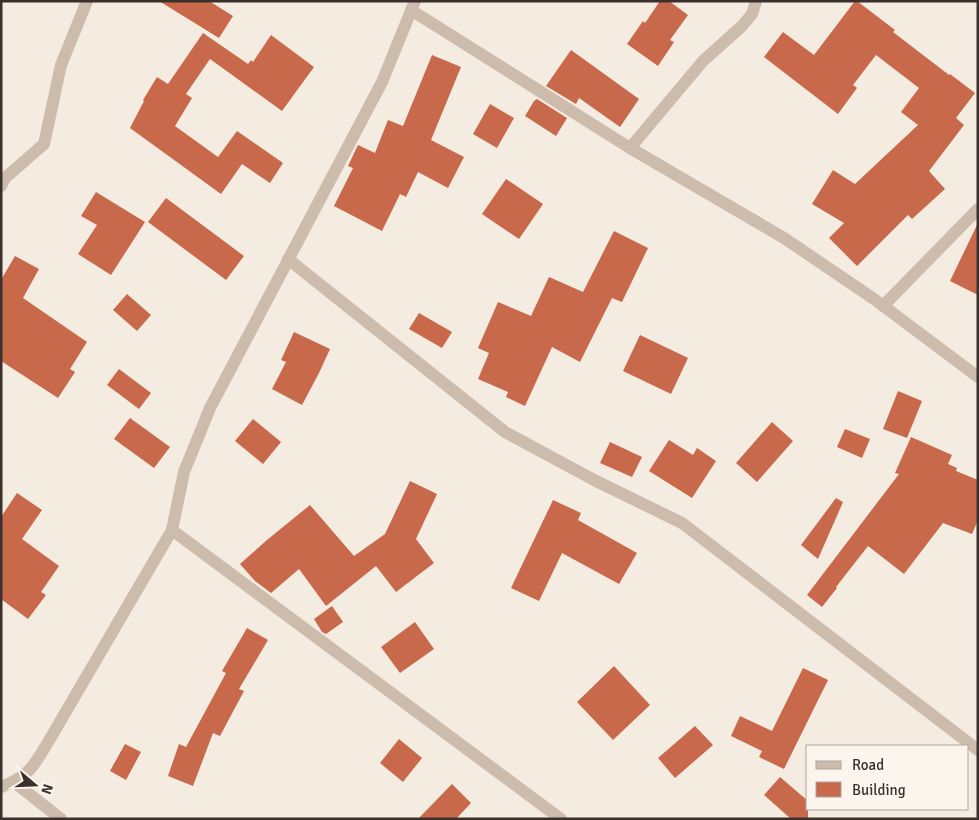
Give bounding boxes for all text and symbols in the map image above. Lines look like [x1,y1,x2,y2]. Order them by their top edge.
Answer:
legend [806,745,969,810]
text: Road [852,756,884,774]
north arrow [10,760,60,810]
text: Building [852,781,906,799]
text: N [37,782,56,796]

